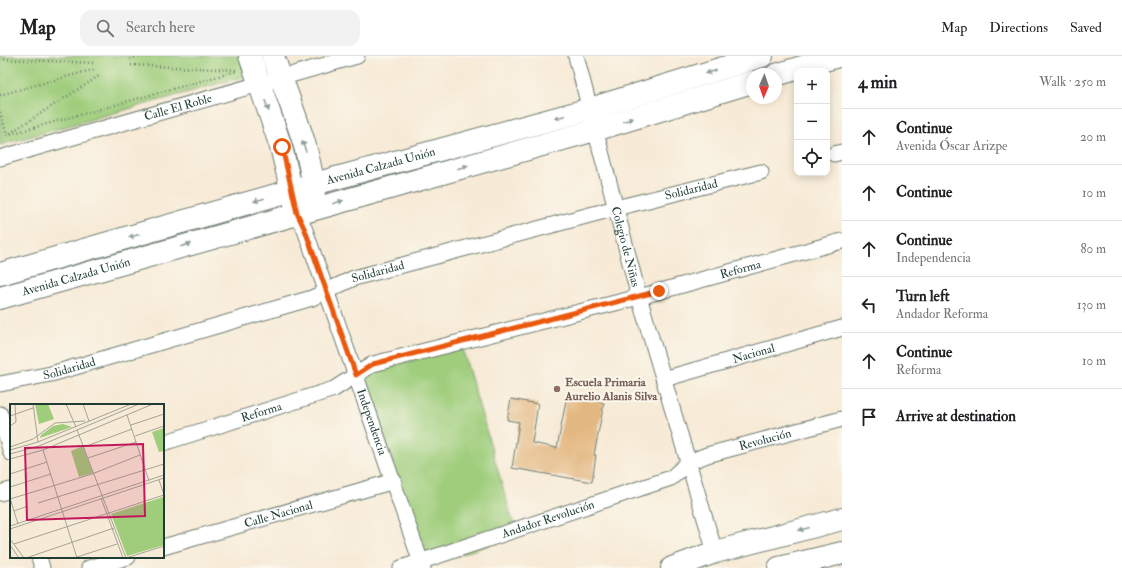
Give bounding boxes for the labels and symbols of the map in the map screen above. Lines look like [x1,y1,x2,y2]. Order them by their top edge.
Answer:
north arrow [746,68,782,104]
one-way arrow [705,69,717,75]
street label: Calle El Roble [142,90,213,124]
one-way arrow [265,101,271,113]
one-way arrow [554,114,566,120]
one-way arrow [623,117,635,123]
route start [273,138,291,156]
one-way arrow [301,140,307,152]
street label: Avenida Calzada Unión [324,144,437,188]
one-way arrow [457,164,469,170]
street label: Solidaridad [663,176,719,203]
one-way arrow [253,197,265,203]
one-way arrow [332,199,344,205]
street label: Colegio de Niñas [608,205,644,288]
one-way arrow [128,233,140,239]
one-way arrow [180,242,192,248]
street label: Avenida Calzada Unión [19,254,132,299]
street label: Reforma [718,256,763,282]
street label: Solidaridad [350,257,406,286]
route end [650,282,668,300]
street label: Nacional [730,340,776,367]
street label: Solidaridad [42,354,97,383]
place label: Escuela Primaria Aurelio Alanis Silva [564,375,658,404]
marker: Escuela Primaria Aurelio Alanis Silva [552,384,562,394]
street label: Independencia [353,387,391,458]
street label: Reforma [239,398,284,425]
inset map [10,404,164,558]
street label: Revolución [737,425,793,454]
street label: Calle Nacional [242,497,314,531]
street label: Andador Revolución [499,497,596,542]
one-way arrow [798,526,810,532]

